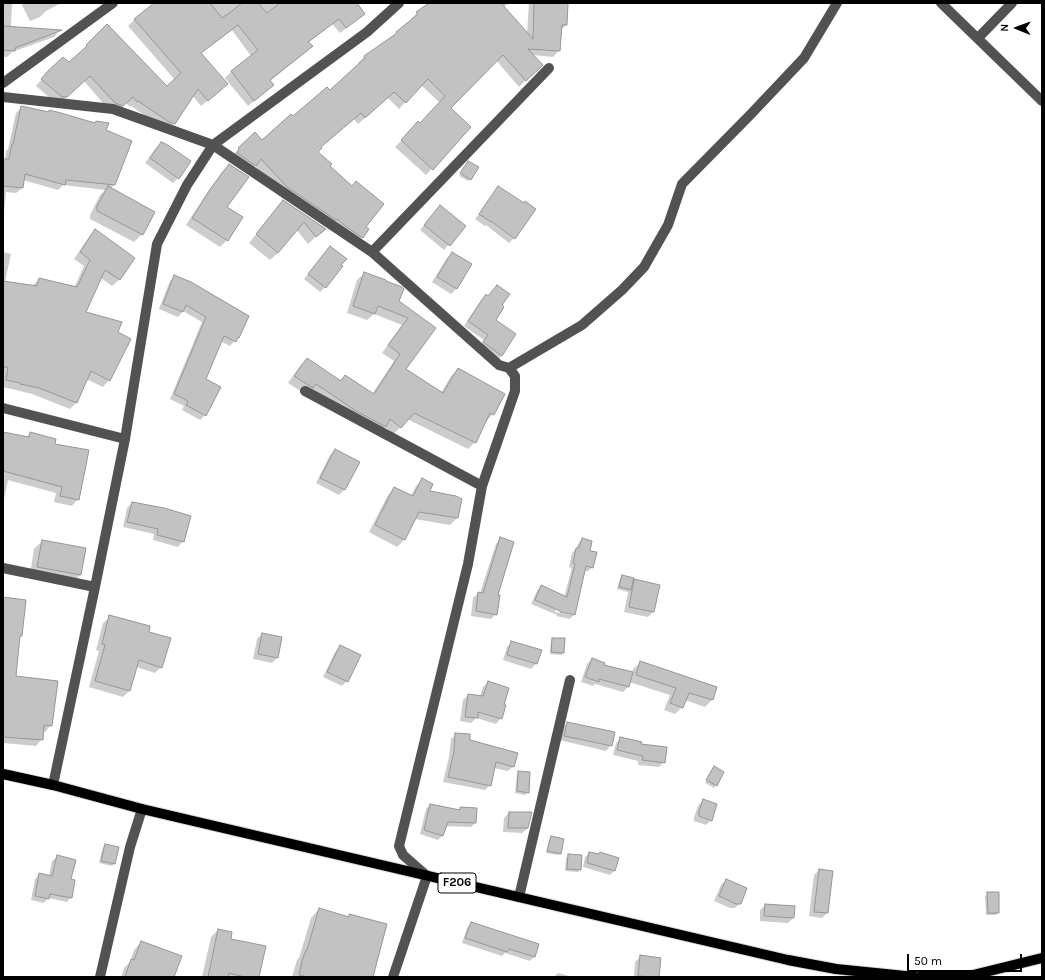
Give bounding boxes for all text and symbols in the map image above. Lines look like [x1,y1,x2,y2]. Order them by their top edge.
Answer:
north arrow [997,8,1037,48]
text: N [998,24,1011,32]
road number: F206 [438,873,476,893]
scale bar [909,946,1024,972]
text: 50 m [914,954,942,968]

